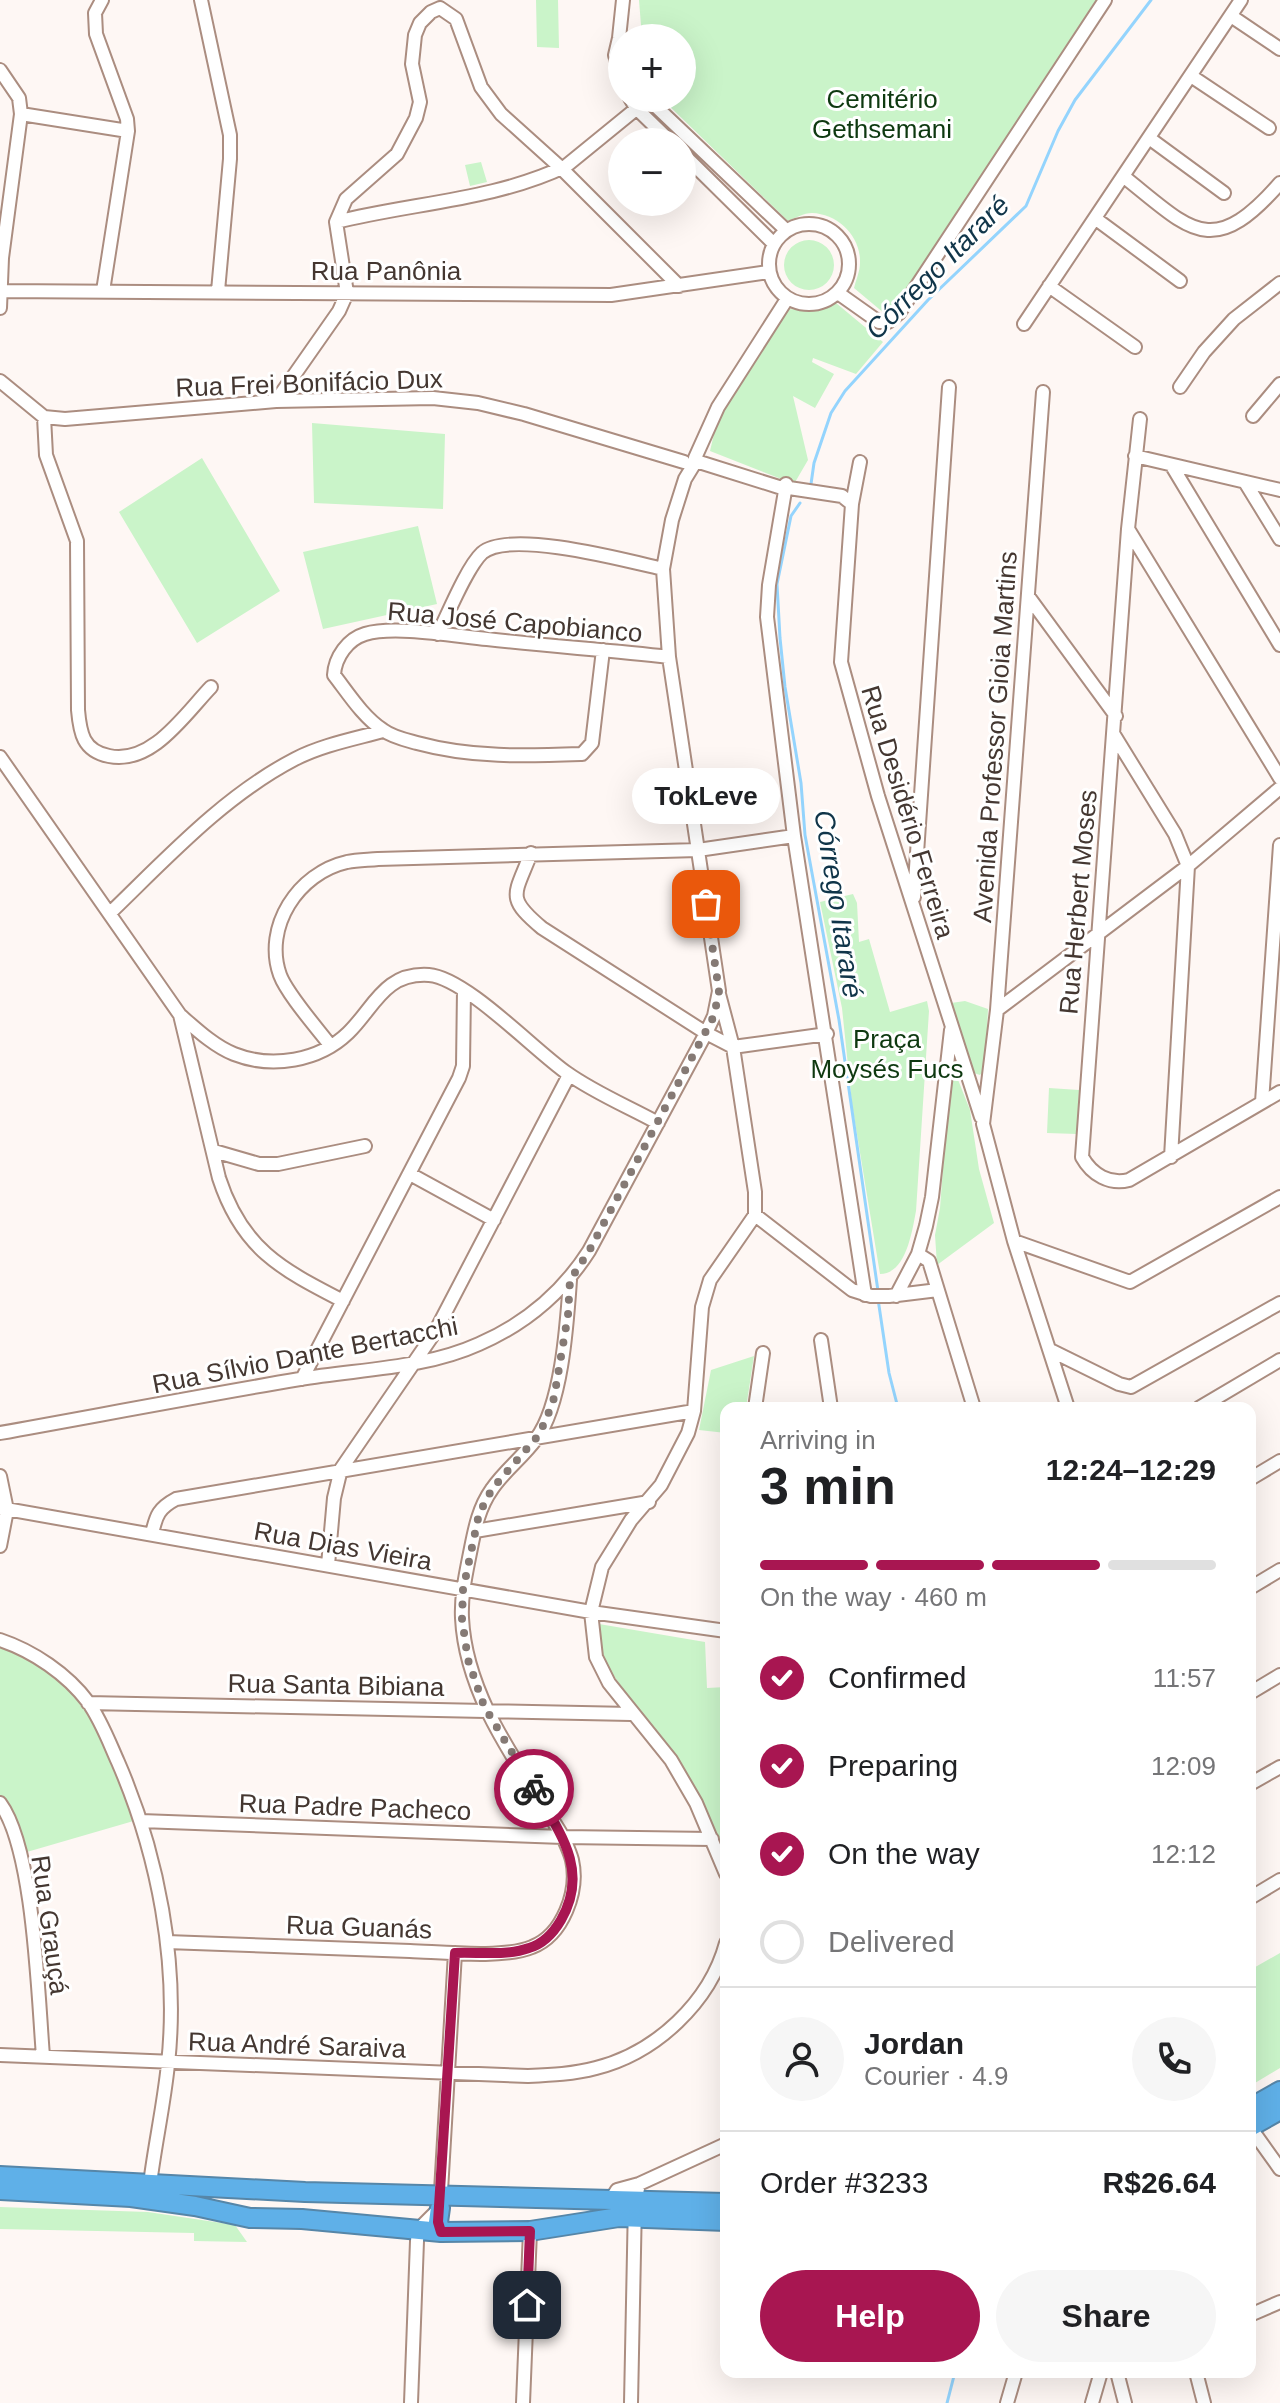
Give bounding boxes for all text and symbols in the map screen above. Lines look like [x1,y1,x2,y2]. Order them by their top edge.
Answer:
map controls [608,24,696,216]
button: + [608,24,696,112]
park label: Cemitério Gethsemani [812,84,952,144]
button: − [608,128,696,216]
water label: Córrego Itararé [859,189,1015,345]
street label: Rua Panônia [311,256,462,286]
street label: Rua Frei Bonifácio Dux [175,363,443,403]
street label: Avenida Professor Gioia Martins [967,550,1023,924]
street label: Rua José Capobianco [386,596,644,648]
street label: Rua Desidério Ferreira [855,682,961,943]
callout: TokLeve [632,768,780,824]
text: TokLeve [654,781,758,811]
street label: Rua Herbert Moses [1053,788,1103,1016]
water label: Córrego Itararé [808,808,869,1000]
pin [672,870,740,938]
icon: bag [684,882,728,926]
park label: Praça Moysés Fucs [810,1024,964,1084]
street label: Rua Sílvio Dante Bertacchi [150,1311,460,1399]
text: Arriving in [760,1425,876,1455]
text: 12:24–12:29 [1046,1453,1216,1486]
text: 3 min [760,1457,896,1515]
street label: Rua Dias Vieira [252,1516,435,1577]
text: On the way · 460 m [760,1582,987,1612]
icon: check [760,1656,804,1700]
text: Confirmed [828,1661,966,1694]
text: 11:57 [1153,1663,1216,1693]
street label: Rua Santa Bibiana [227,1668,445,1702]
icon: check [760,1744,804,1788]
courier [494,1749,574,1829]
text: Preparing [828,1749,958,1782]
text: 12:09 [1151,1751,1216,1781]
icon: bike [512,1767,556,1811]
street label: Rua Padre Pacheco [238,1788,472,1826]
icon: check [760,1832,804,1876]
text: On the way [828,1837,980,1870]
text: 12:12 [1151,1839,1216,1869]
street label: Rua Grauçá [25,1854,75,1997]
street label: Rua Guanás [286,1909,432,1945]
text: Delivered [828,1925,955,1958]
button: person [760,2017,844,2101]
button: phone [1132,2017,1216,2101]
street label: Rua André Saraiva [187,2026,407,2064]
text: Jordan [864,2027,964,2060]
text: Courier · 4.9 [864,2061,1009,2091]
text: Order #3233 [760,2166,928,2199]
text: R$26.64 [1103,2166,1216,2199]
button: Help [760,2270,980,2362]
button: Share [996,2270,1216,2362]
pin [493,2271,561,2339]
icon: home [505,2283,549,2327]

